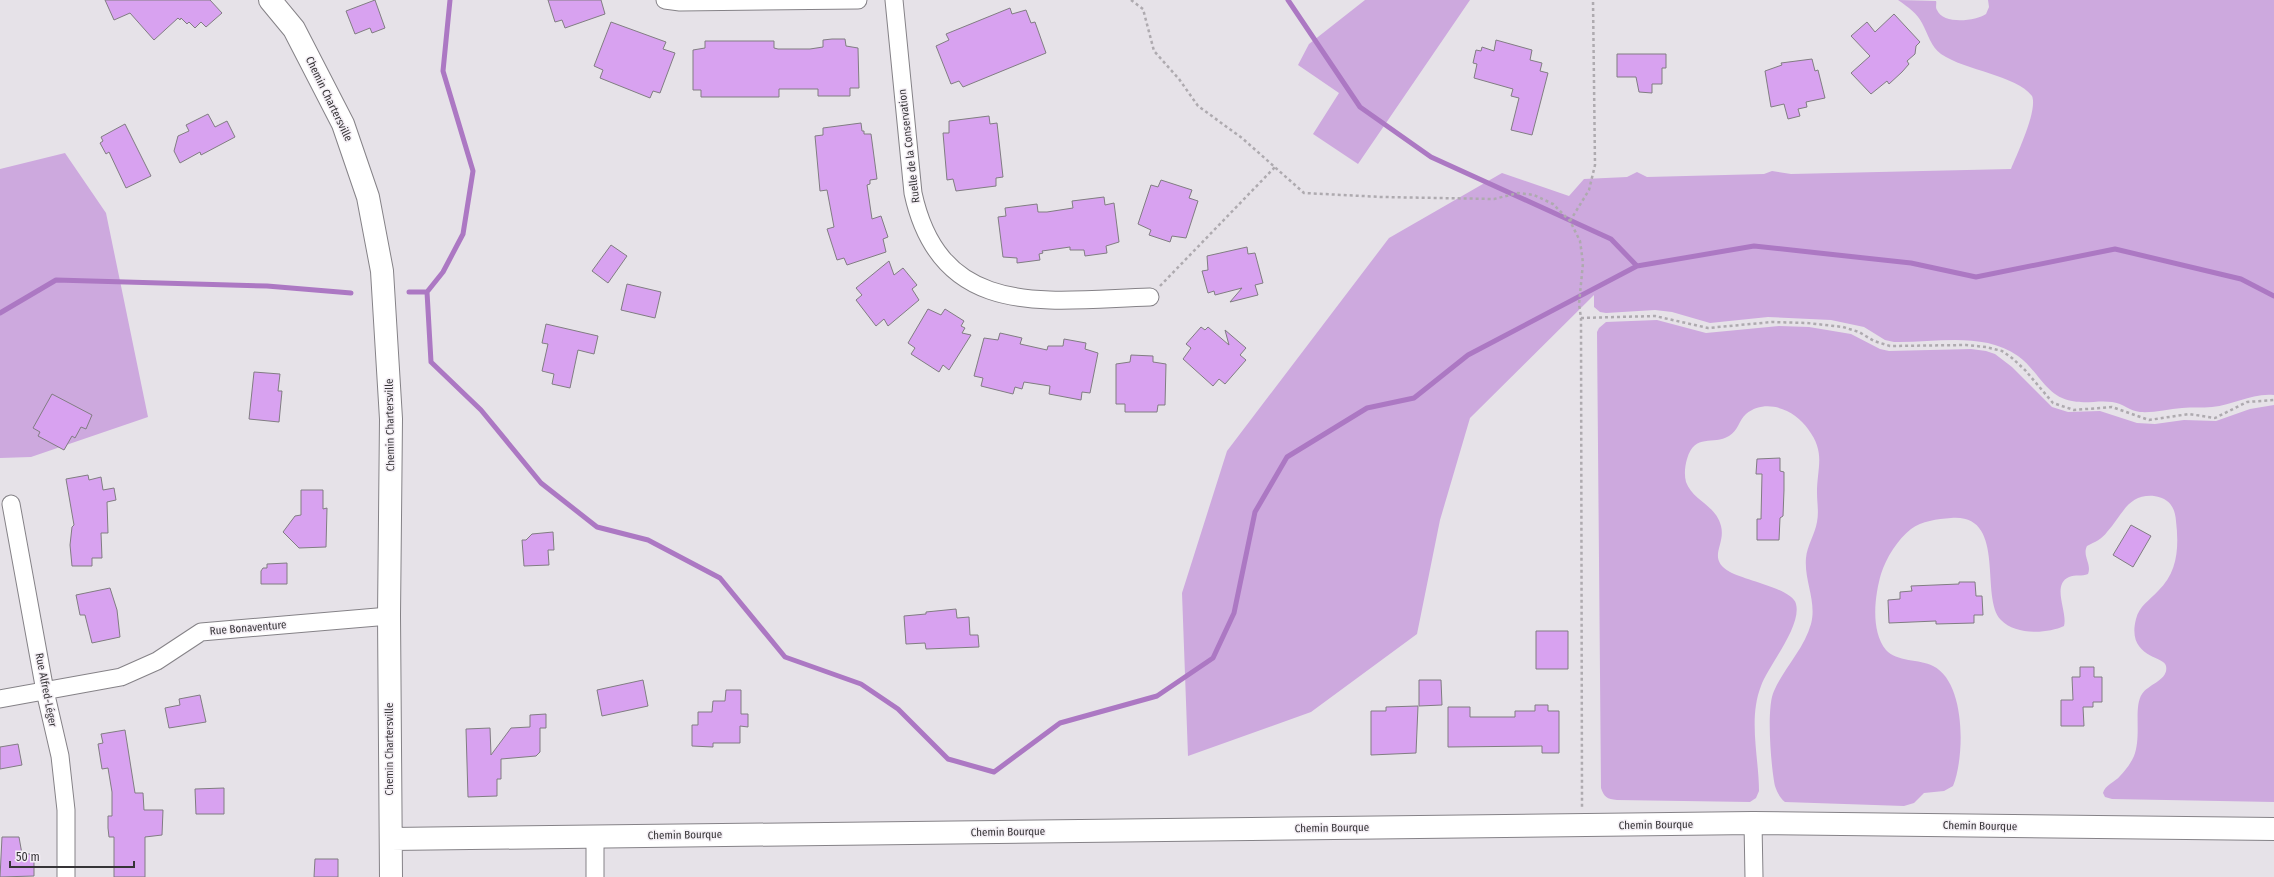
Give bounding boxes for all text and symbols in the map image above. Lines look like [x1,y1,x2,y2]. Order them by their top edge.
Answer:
street label: Chemin Chartersville [303,54,355,144]
street label: Ruelle de la Conservation [896,88,922,204]
street label: Chemin Chartersville [383,379,397,471]
street label: Rue Bonaventure [209,618,287,638]
street label: Rue Alfred-Léger [32,652,60,728]
street label: Chemin Chartersville [383,703,396,795]
street label: Chemin Bourque [1619,818,1693,832]
street label: Chemin Bourque [1943,819,2017,833]
street label: Chemin Bourque [1295,821,1369,835]
street label: Chemin Bourque [971,825,1045,839]
street label: Chemin Bourque [648,828,722,842]
scale bar [10,843,134,869]
text: 50 m [16,850,40,864]

